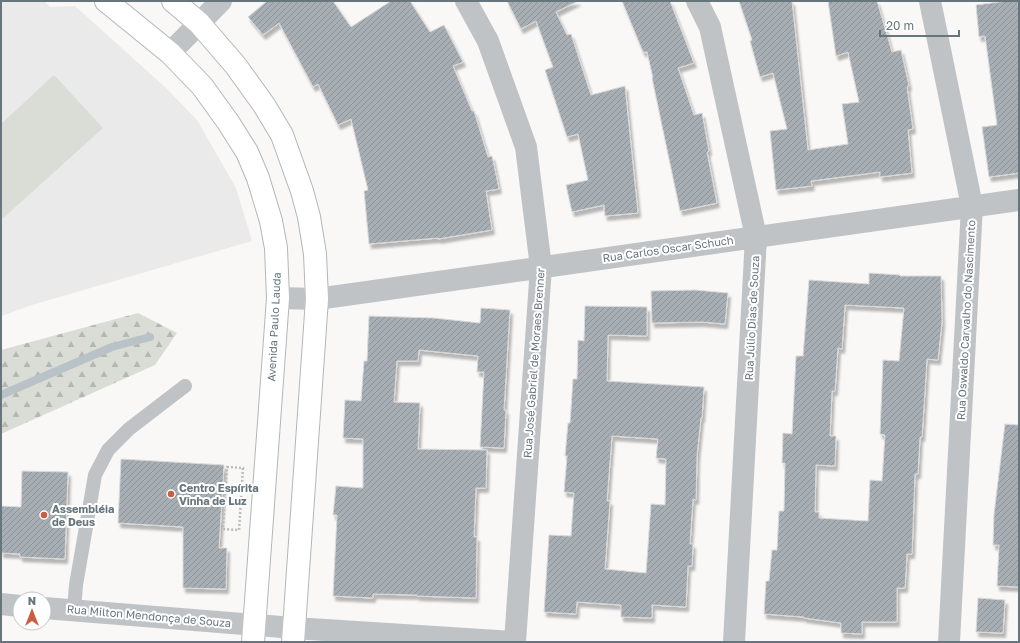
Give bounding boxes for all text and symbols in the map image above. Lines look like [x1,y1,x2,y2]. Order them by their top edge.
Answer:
scale bar [880,12,959,38]
text: 20 m [886,18,914,33]
street label: Rua Oswaldo Carvalho do Nascimento [954,219,977,420]
street label: Rua Carlos Oscar Schuch [602,233,734,264]
street label: Rua Júlio Dias de Souza [742,255,761,381]
street label: Rua José Gabriel de Moraes Brenner [520,267,547,458]
street label: Avenida Paulo Lauda [264,272,283,382]
place label: Centro Espírita Vinha de Luz [179,481,259,507]
marker: Centro Espírita Vinha de Luz [166,489,176,499]
place label: Assembléia de Deus [52,502,114,528]
marker: Assembléia de Deus [39,510,49,520]
north arrow [12,591,52,631]
text: N [28,594,36,607]
street label: Rua Milton Mendonça de Souza [66,602,232,629]

